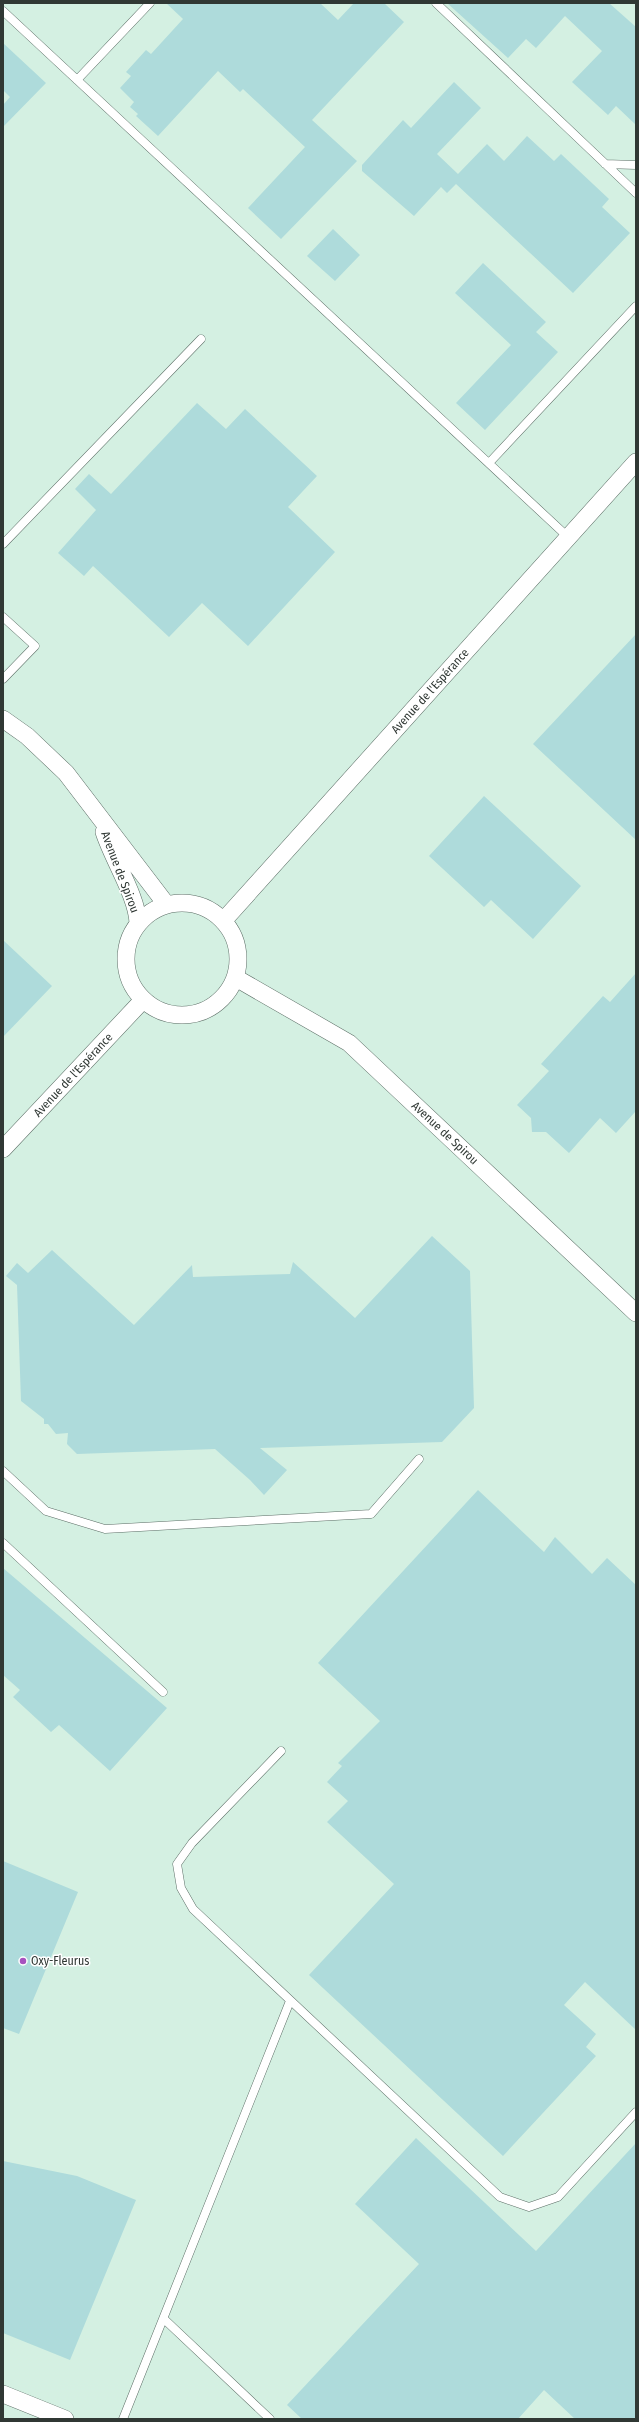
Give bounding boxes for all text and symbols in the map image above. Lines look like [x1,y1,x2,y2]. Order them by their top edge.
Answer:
street label: Avenue de l'Espérance [388,646,472,736]
street label: Avenue de Spirou [98,829,142,915]
street label: Avenue de l'Espérance [31,1030,115,1120]
street label: Avenue de Spirou [409,1099,481,1167]
place label: Oxy-Fleurus [31,1954,89,1968]
marker: Oxy-Fleurus [18,1956,28,1966]

